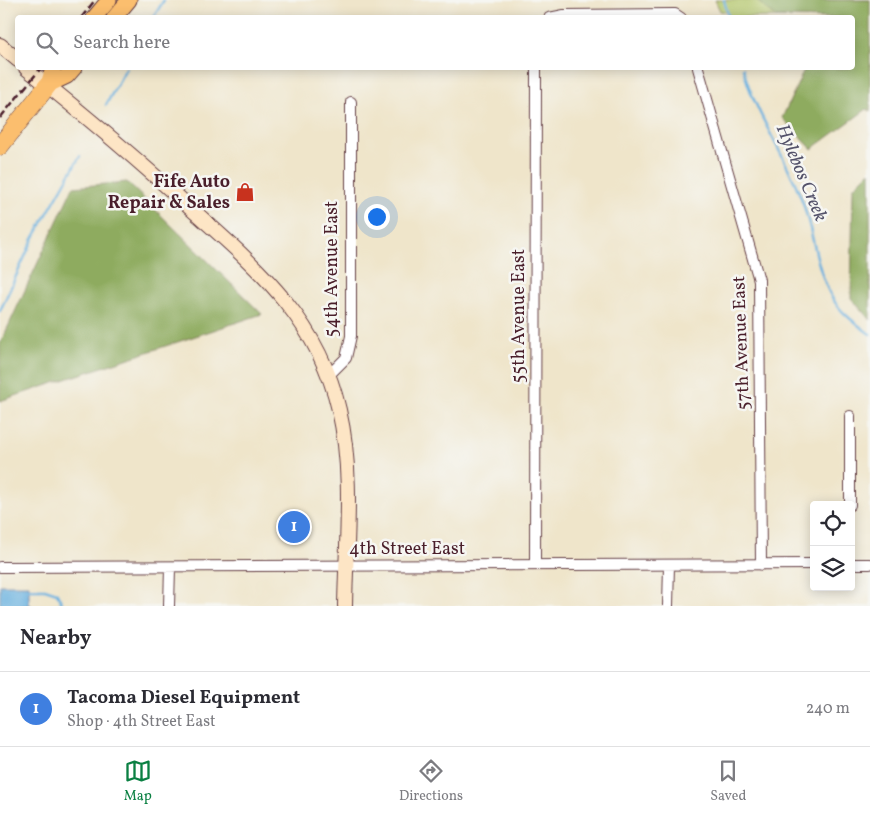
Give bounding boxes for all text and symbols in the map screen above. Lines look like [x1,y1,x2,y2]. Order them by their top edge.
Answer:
search box [15,15,855,70]
icon: search [33,29,61,57]
text: Search here [73,30,170,56]
water label: Hylebos Creek [769,120,833,226]
place label: Fife Auto Repair & Sales [108,170,230,216]
shop icon: Fife Auto Repair & Sales [234,181,256,203]
street label: 54th Avenue East [320,201,345,337]
your location [364,204,390,230]
street label: 55th Avenue East [507,249,532,383]
street label: 57th Avenue East [727,275,757,411]
map controls [810,501,855,591]
button: locate [810,501,855,546]
pin: 1 [278,508,310,546]
street label: 4th Street East [349,537,465,562]
button: layers [810,546,855,591]
text: Nearby [20,624,91,653]
text: Tacoma Diesel Equipment [67,685,300,711]
text: 1 [33,698,39,720]
text: 240 m [806,698,850,720]
text: Shop · 4th Street East [67,711,216,733]
tab: Map [124,757,152,806]
tab: Directions [399,757,463,806]
tab: Saved [710,757,746,806]

